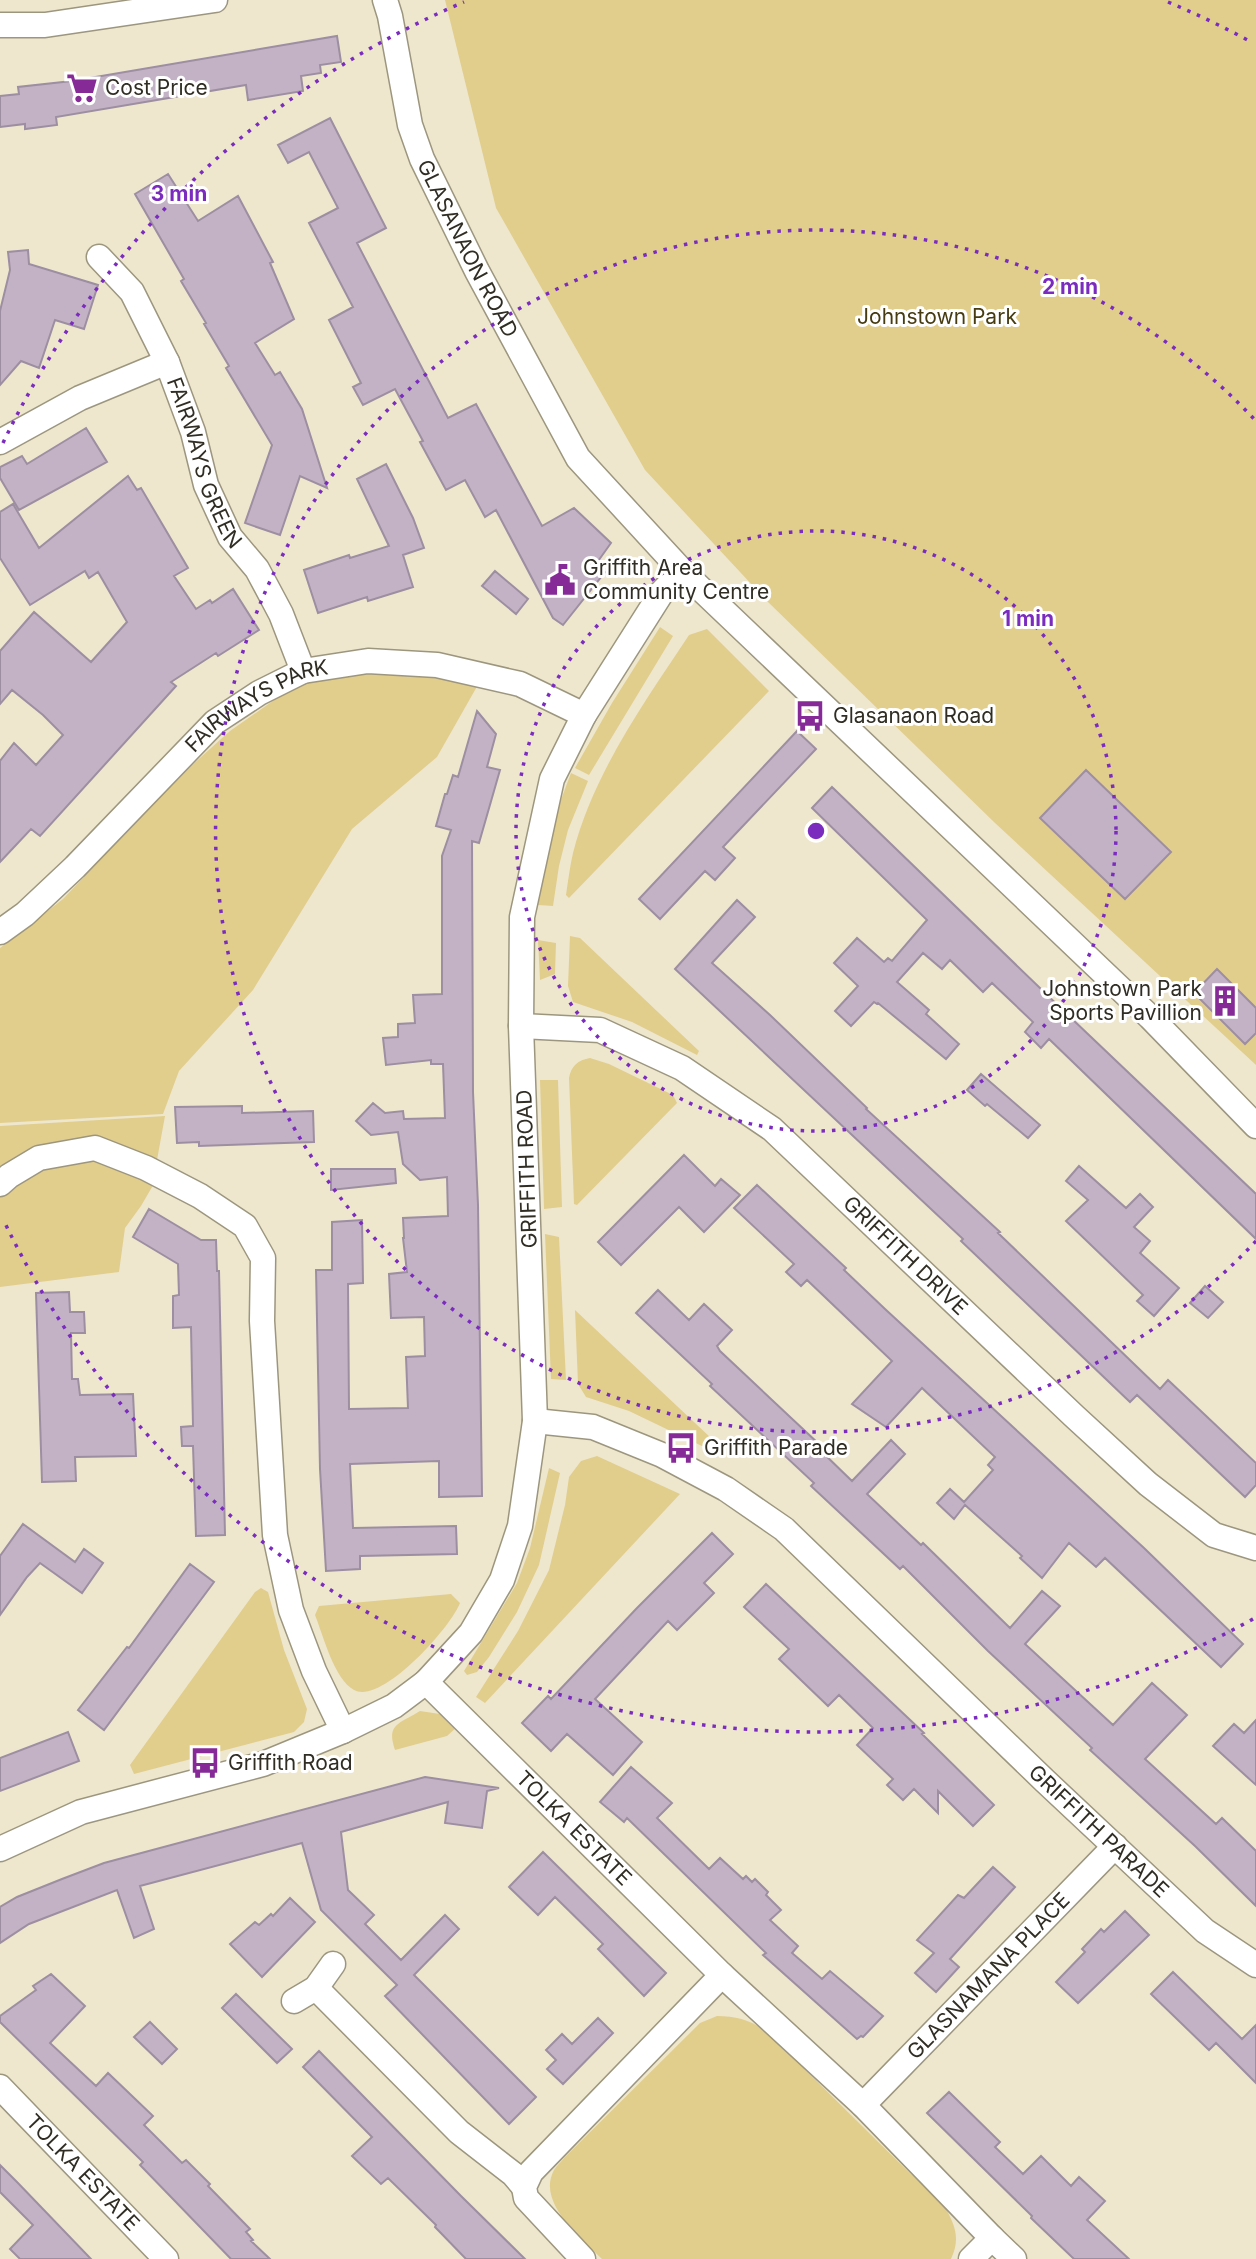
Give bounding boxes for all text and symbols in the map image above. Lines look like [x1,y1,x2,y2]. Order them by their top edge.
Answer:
supermarket icon: Cost Price [65,71,99,105]
place label: Cost Price [105,75,208,100]
street label: GLASANAON ROAD [412,155,523,341]
text: 3 min [151,181,207,206]
text: 2 min [1042,274,1098,299]
park label: Johnstown Park [857,304,1017,329]
street label: FAIRWAYS GREEN [162,374,247,553]
place label: Griffith Area Community Centre [583,555,769,604]
public building icon: Griffith Area Community Centre [543,563,577,597]
text: 1 min [1002,606,1054,631]
street label: FAIRWAYS PARK [180,654,330,757]
bus stop icon: Glasanaon Road [793,699,827,733]
place label: Glasanaon Road [833,703,994,728]
centre of rings [804,819,828,843]
place label: Johnstown Park Sports Pavillion [1042,976,1202,1025]
building icon: Johnstown Park Sports Pavillion [1208,984,1242,1018]
street label: GRIFFITH ROAD [511,1089,542,1249]
street label: GRIFFITH DRIVE [838,1190,973,1320]
bus stop icon: Griffith Parade [664,1431,698,1465]
place label: Griffith Parade [704,1435,848,1460]
bus stop icon: Griffith Road [188,1746,222,1780]
place label: Griffith Road [228,1750,353,1775]
street label: GRIFFITH PARADE [1024,1759,1174,1902]
street label: TOLKA ESTATE [511,1766,637,1890]
street label: GLASNAMANA PLACE [902,1887,1075,2064]
street label: TOLKA ESTATE [21,2109,145,2236]

